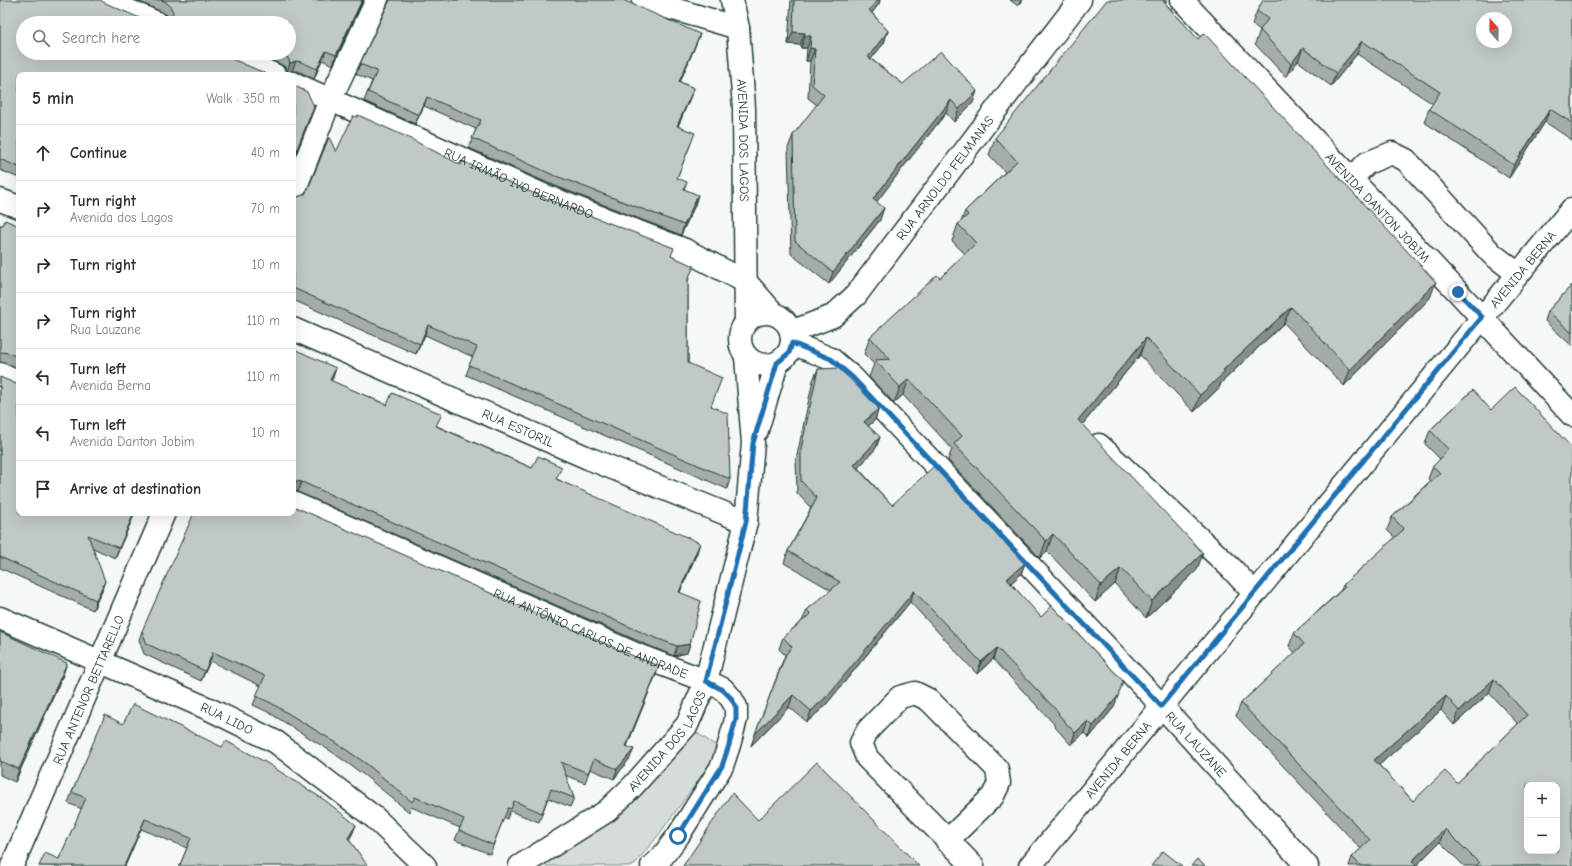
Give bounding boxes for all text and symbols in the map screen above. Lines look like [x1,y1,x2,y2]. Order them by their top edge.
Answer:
north arrow [1476,12,1512,48]
search box [16,16,296,60]
icon: search [30,27,52,49]
text: Search here [62,29,140,47]
street label: AVENIDA DOS LAGOS [734,78,752,201]
text: 5 min [32,89,74,108]
text: Walk · 350 m [206,91,280,106]
street label: RUA ARNOLDO FELMANAS [893,113,997,243]
icon: ahead [32,142,54,164]
text: Continue [70,144,127,162]
text: 40 m [251,145,280,160]
street label: RUA IRMÃO IVO BERNARDO [442,145,595,222]
street label: AVENIDA DANTON JOBIM [1322,149,1433,266]
text: Turn right [70,192,136,210]
icon: right [32,198,54,220]
text: 70 m [251,201,280,216]
text: Avenida dos Lagos [70,210,173,225]
street label: AVENIDA BERNA [1487,227,1559,311]
icon: right [32,254,54,276]
text: Turn right [70,256,136,274]
text: 10 m [252,257,280,272]
route end [1449,283,1467,301]
text: Turn right [70,304,136,322]
icon: right [32,310,54,332]
text: 110 m [247,313,280,328]
text: Rua Lauzane [70,322,141,337]
text: Turn left [70,360,126,378]
icon: left [32,366,54,388]
text: 110 m [247,369,280,384]
text: Avenida Berna [70,378,151,393]
street label: RUA ESTORIL [480,406,557,451]
text: Turn left [70,416,126,434]
icon: left [32,422,54,444]
text: 10 m [252,425,280,440]
text: Avenida Danton Jobim [70,434,195,449]
icon: arrive [32,478,54,500]
text: Arrive at destination [70,480,201,498]
street label: RUA ANTÔNIO CARLOS DE ANDRADE [491,585,690,682]
street label: RUA ANTENOR BETTARELLO [50,613,127,767]
street label: AVENIDA DOS LAGOS [625,688,709,795]
street label: RUA LIDO [198,699,255,738]
street label: RUA LAUZANE [1162,708,1229,780]
street label: AVENIDA BERNA [1082,718,1155,801]
map controls [1524,782,1560,854]
button: + [1524,782,1560,818]
button: − [1524,818,1560,854]
route start [669,827,687,845]

